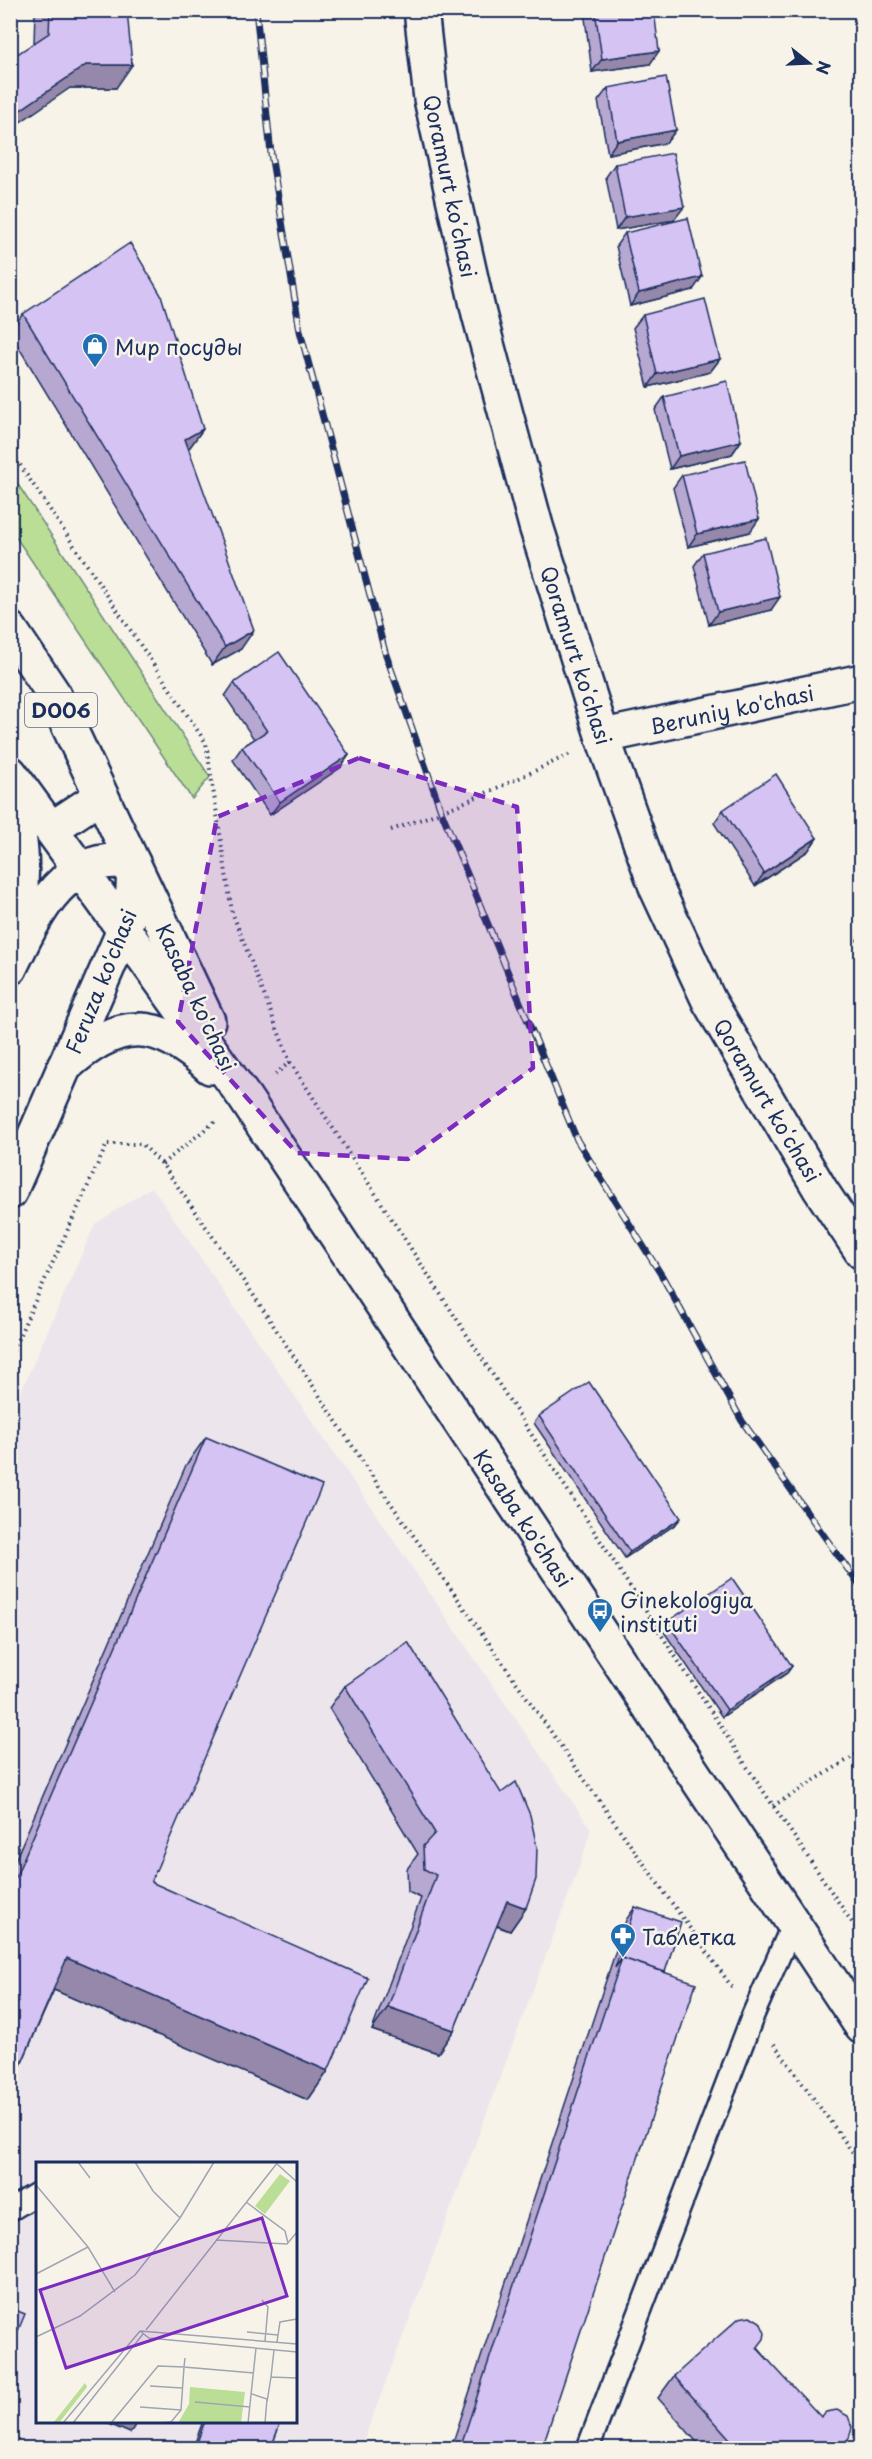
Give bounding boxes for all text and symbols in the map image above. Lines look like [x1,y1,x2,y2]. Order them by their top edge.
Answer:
north arrow [779,33,839,93]
text: N [811,58,838,78]
street label: Qoramurt koʻchasi [416,91,486,281]
place label: Мир посуды [115,330,242,362]
shop icon: Мир посуды [80,331,110,369]
street label: Qoramurt koʻchasi [533,561,621,749]
street label: Beruniy ko'chasi [647,676,817,742]
road number: D006 [25,693,97,727]
street label: Feruza ko'chasi [56,904,144,1058]
street label: Kasaba ko'chasi [149,918,245,1076]
street label: Qoramurt koʻchasi [706,1012,830,1188]
street label: Kasaba ko'chasi [466,1442,581,1593]
place label: Ginekologiya instituti [620,1583,754,1639]
bus stop icon: Ginekologiya instituti [585,1596,615,1634]
place label: Таблетка [642,1920,736,1952]
pharmacy icon: Таблетка [608,1921,638,1959]
inset map [36,2162,297,2423]

